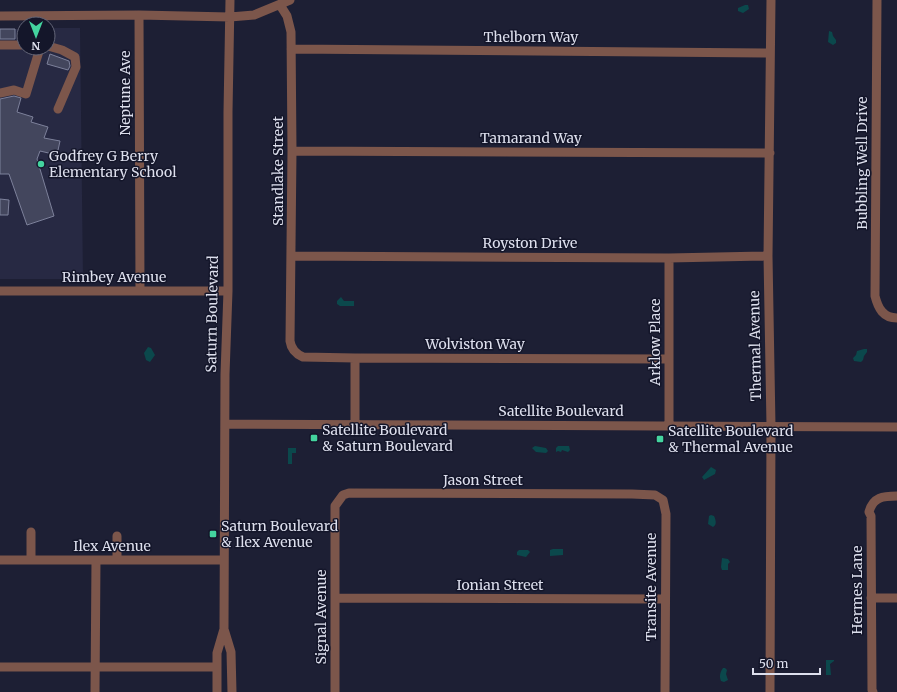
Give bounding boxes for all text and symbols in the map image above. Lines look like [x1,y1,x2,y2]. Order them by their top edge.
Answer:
north arrow [16,16,56,56]
street label: Thelborn Way [483,28,579,46]
text: N [31,39,40,53]
street label: Neptune Ave [116,51,134,135]
street label: Bubbling Well Drive [853,96,871,230]
street label: Standlake Street [269,115,287,226]
street label: Tamarand Way [480,129,583,147]
place label: Godfrey G Berry Elementary School [49,147,177,181]
marker: Godfrey G Berry Elementary School [36,159,46,169]
street label: Royston Drive [483,234,577,252]
street label: Saturn Boulevard [202,255,222,373]
street label: Rimbey Avenue [62,268,166,286]
street label: Thermal Avenue [745,290,765,402]
street label: Arklow Place [646,298,664,387]
street label: Wolviston Way [424,335,526,353]
street label: Satellite Boulevard [498,402,624,420]
place label: Satellite Boulevard & Saturn Boulevard [322,421,454,455]
place label: Satellite Boulevard & Thermal Avenue [668,422,794,456]
marker: Satellite Boulevard & Saturn Boulevard [309,433,319,443]
marker: Satellite Boulevard & Thermal Avenue [655,434,665,444]
street label: Jason Street [442,471,524,489]
place label: Saturn Boulevard & Ilex Avenue [221,517,339,551]
marker: Saturn Boulevard & Ilex Avenue [208,529,218,539]
street label: Transite Avenue [642,533,660,641]
street label: Ilex Avenue [73,537,151,555]
street label: Hermes Lane [848,545,866,635]
street label: Signal Avenue [312,570,330,664]
street label: Ionian Street [457,576,544,594]
scale bar [753,650,820,676]
text: 50 m [759,656,788,671]

